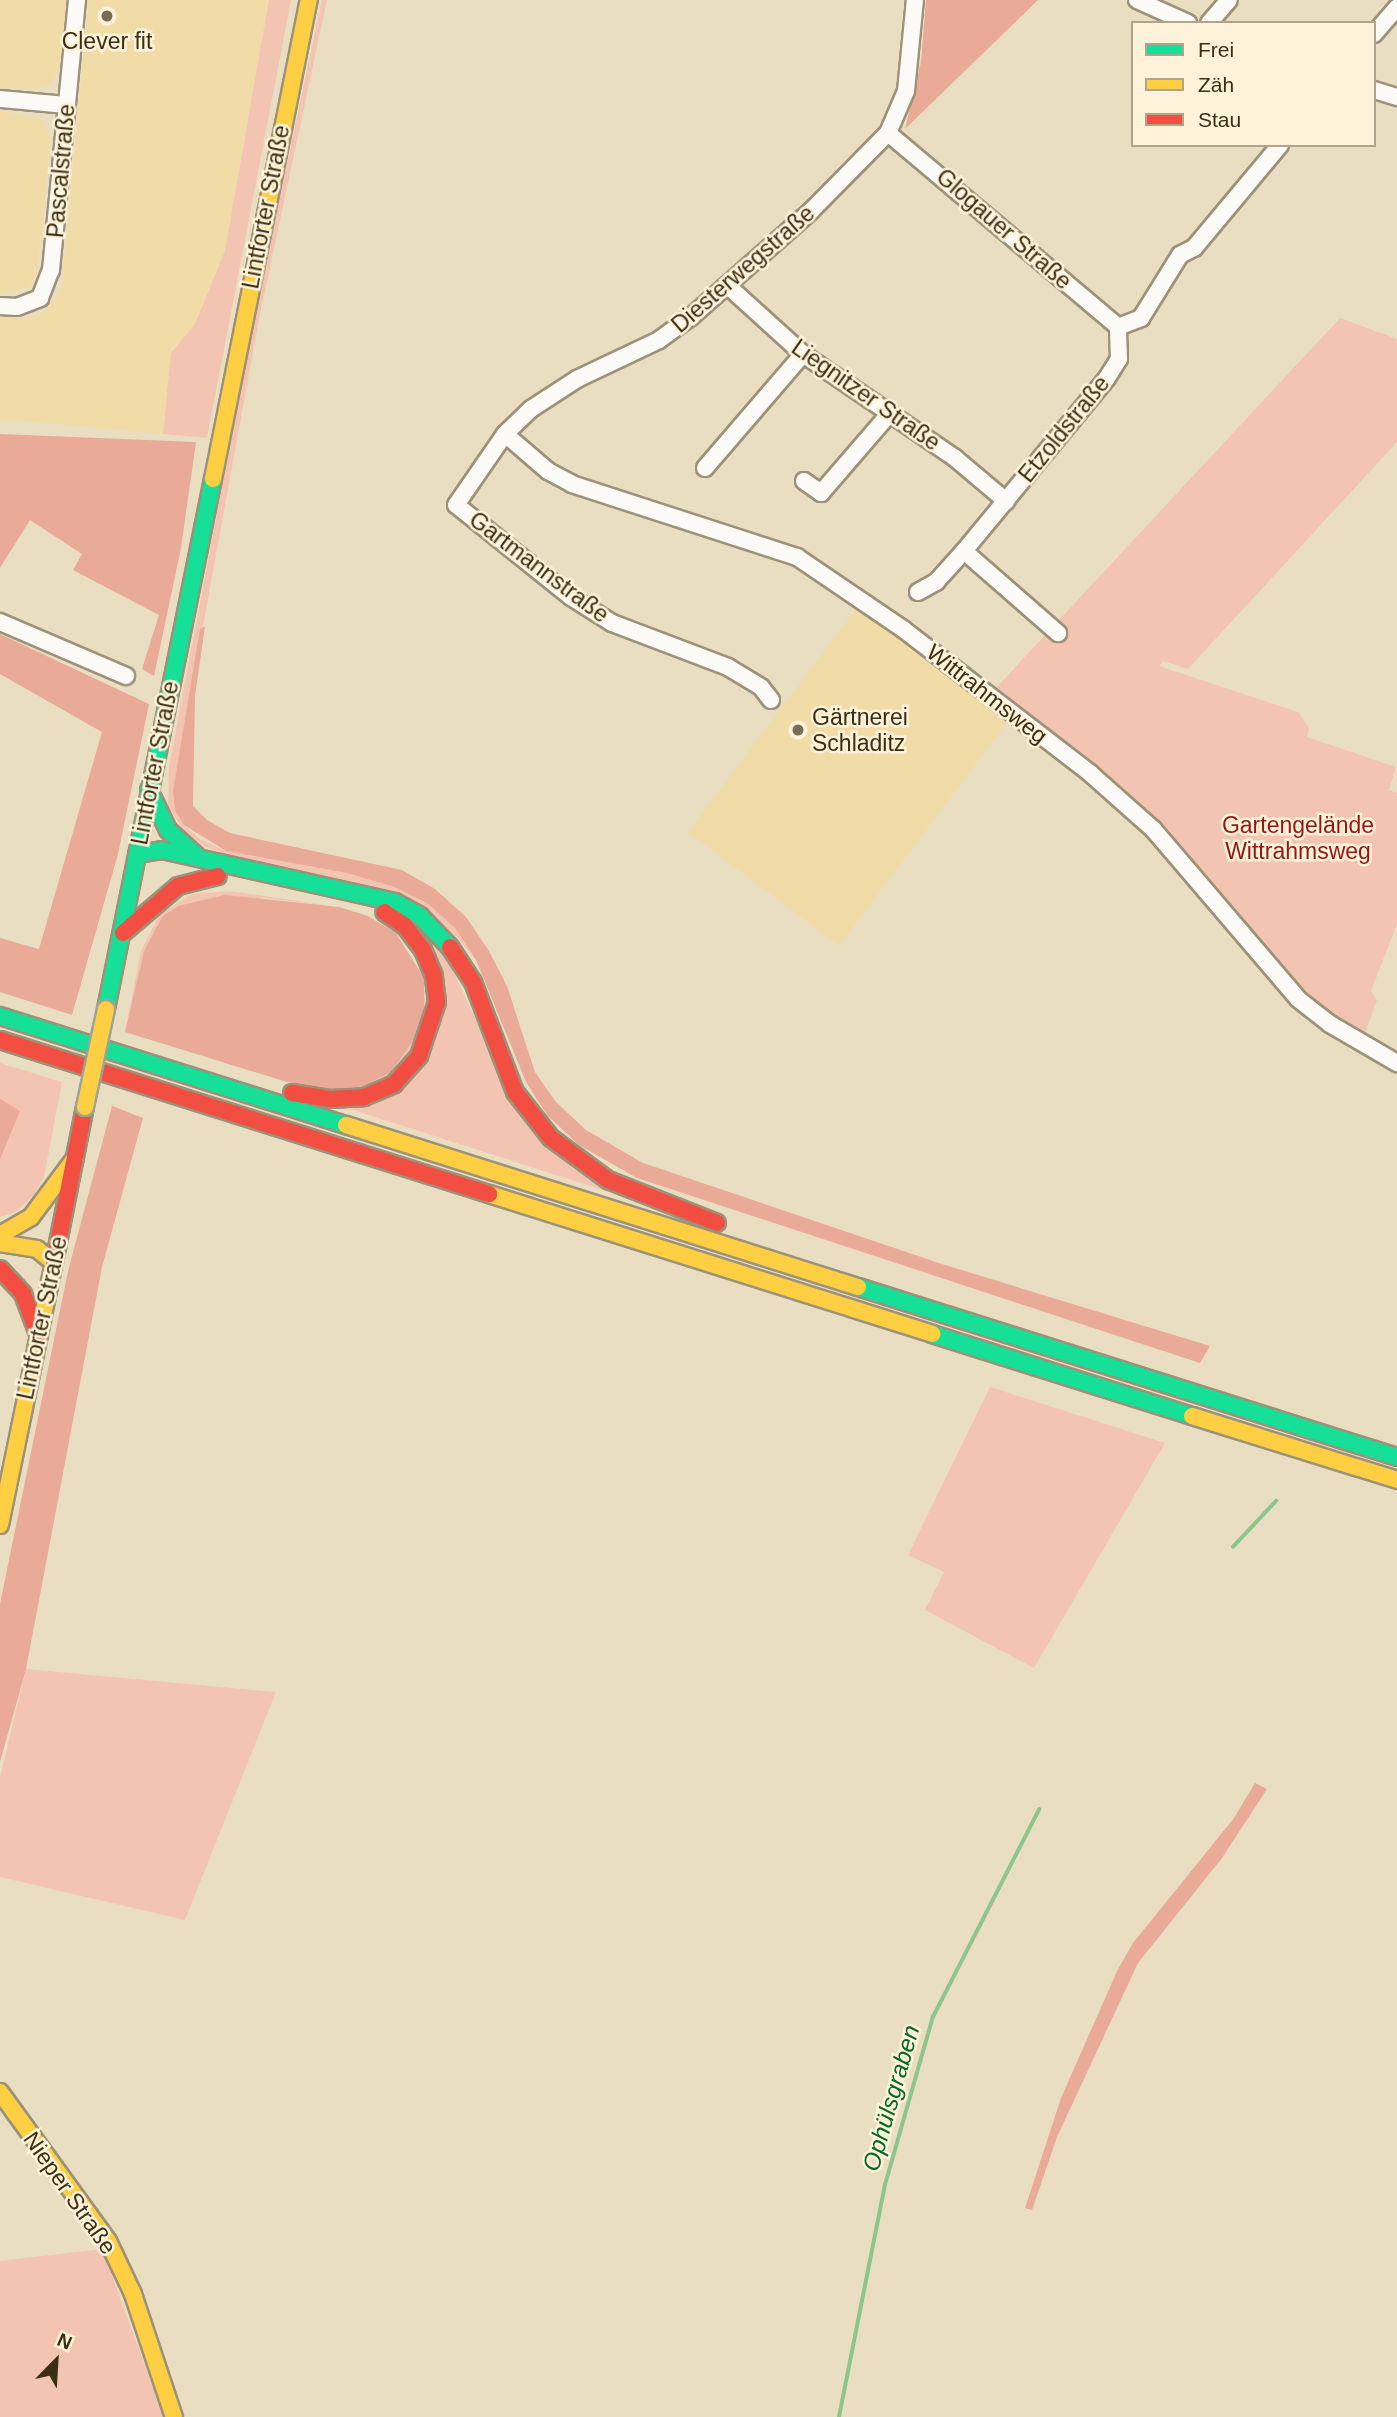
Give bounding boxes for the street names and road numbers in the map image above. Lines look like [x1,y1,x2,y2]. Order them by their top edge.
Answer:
street label: Pascalstraße [41,103,81,239]
street label: Lintforter Straße [237,123,295,291]
street label: Glogauer Straße [931,163,1077,295]
street label: Diesterwegstraße [666,199,820,339]
street label: Liegnitzer Straße [786,333,946,457]
street label: Etzoldstraße [1013,370,1115,488]
street label: Gartmannstraße [464,506,614,628]
street label: Wittrahmsweg [921,638,1053,750]
street label: Lintforter Straße [126,679,184,847]
street label: Lintforter Straße [11,1234,73,1402]
street label: Nieper Straße [18,2126,122,2260]

